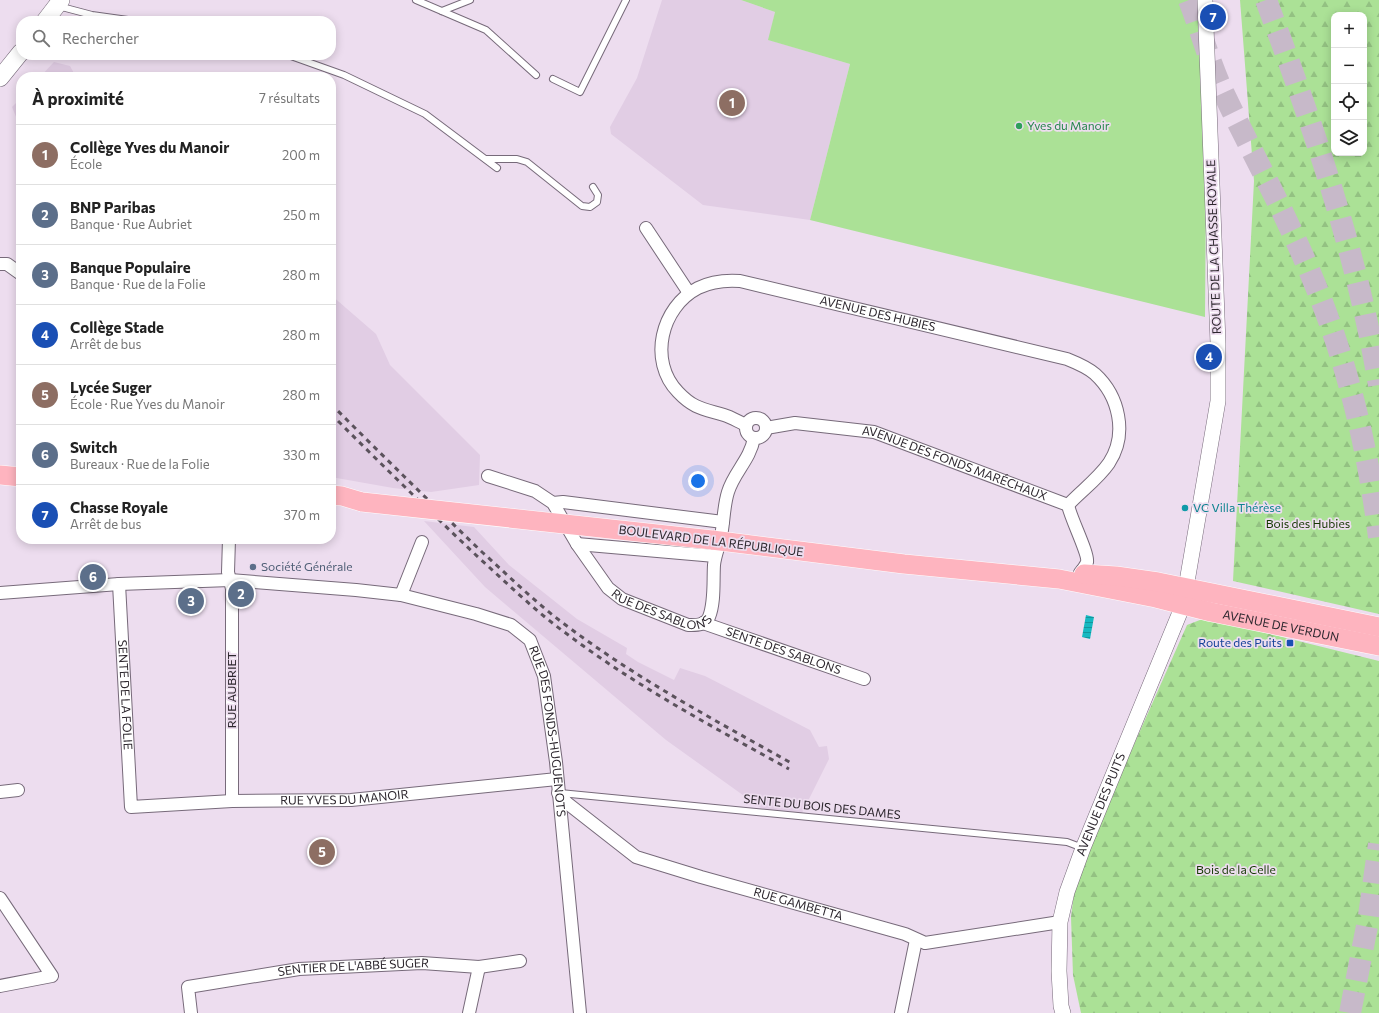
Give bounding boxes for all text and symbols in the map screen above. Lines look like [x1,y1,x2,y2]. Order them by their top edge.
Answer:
pin: 7 [1200,2,1226,32]
map controls [1331,12,1367,156]
button: + [1331,12,1367,48]
search box [16,16,336,60]
icon: search [30,27,52,49]
text: Rechercher [62,29,139,47]
button: − [1331,48,1367,84]
button: locate [1331,84,1367,120]
text: À proximité [32,88,124,109]
pin: 1 [719,88,745,118]
text: 7 résultats [259,90,320,106]
place label: Yves du Manoir [1027,118,1110,132]
button: layers [1331,120,1367,156]
marker: Yves du Manoir [1014,121,1024,131]
text: Collège Yves du Manoir [70,138,229,156]
text: 1 [42,147,48,163]
text: 200 m [282,147,320,163]
text: École [70,156,102,172]
street label: ROUTE DE LA CHASSE ROYALE [1203,160,1223,334]
text: BNP Paribas [70,198,156,216]
text: 2 [41,207,49,223]
text: 250 m [283,207,320,223]
text: Banque · Rue Aubriet [70,216,192,232]
text: Banque Populaire [70,258,191,276]
text: 3 [41,267,49,283]
text: 280 m [283,267,320,283]
text: Banque · Rue de la Folie [70,276,206,292]
street label: AVENUE DES HUBIES [819,292,937,333]
text: Collège Stade [70,318,164,336]
text: 4 [41,327,49,343]
text: 280 m [283,327,320,343]
text: Arrêt de bus [70,336,141,352]
pin: 4 [1196,342,1222,372]
text: Lycée Suger [70,378,152,396]
text: 5 [41,387,49,403]
text: 280 m [283,387,320,403]
text: École · Rue Yves du Manoir [70,396,225,412]
street label: AVENUE DES FONDS MARÉCHAUX [861,423,1049,503]
text: Switch [70,438,117,456]
text: 6 [41,447,49,463]
text: 330 m [283,447,320,463]
text: Bureaux · Rue de la Folie [70,456,210,472]
your location [688,471,708,491]
text: Chasse Royale [70,498,168,516]
place label: VC Villa Thérèse [1193,500,1281,514]
marker: VC Villa Thérèse [1180,503,1190,513]
text: 7 [41,507,49,523]
text: 370 m [283,507,320,523]
text: Arrêt de bus [70,516,141,532]
park label: Bois des Hubies [1266,516,1350,530]
street label: BOULEVARD DE LA RÉPUBLIQUE [618,522,804,558]
place label: Société Générale [261,559,353,573]
pin: 6 [80,562,106,592]
marker: Société Générale [248,562,258,572]
pin: 2 [228,579,254,609]
pin: 3 [178,586,204,616]
street label: RUE DES SABLONS [609,586,714,631]
street label: AVENUE DE VERDUN [1222,607,1340,644]
street label: SENTE DES SABLONS [724,623,843,677]
place label: Route des Puits [1198,635,1282,649]
marker: Route des Puits [1285,638,1295,648]
street label: SENTE DE LA FOLIE [116,639,136,750]
street label: RUE DES FONDS-HUGUENOTS [527,643,569,817]
street label: RUE AUBRIET [224,651,238,728]
street label: AVENUE DES PUITS [1073,751,1127,857]
street label: RUE YVES DU MANOIR [280,786,409,807]
street label: SENTE DU BOIS DES DAMES [743,791,901,821]
pin: 5 [309,837,335,867]
park label: Bois de la Celle [1196,862,1276,876]
street label: RUE GAMBETTA [752,884,845,922]
street label: SENTIER DE L'ABBÉ SUGER [277,955,430,978]

